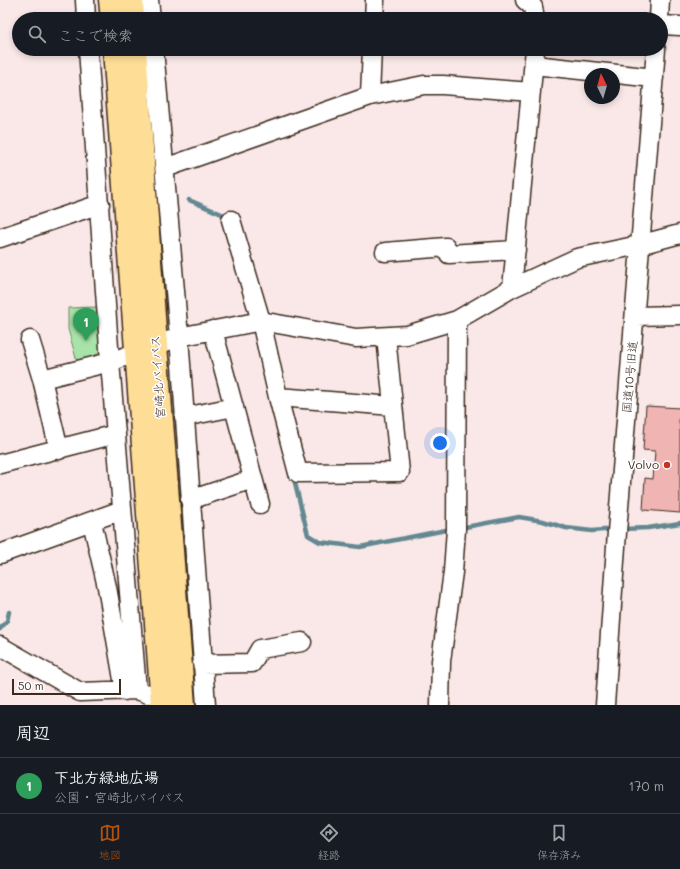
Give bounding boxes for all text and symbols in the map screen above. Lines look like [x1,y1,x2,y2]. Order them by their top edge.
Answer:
search box [12,12,668,56]
icon: search [26,23,48,45]
text: ここで検索 [58,25,133,45]
north arrow [584,68,620,104]
pin: 1 [73,308,99,341]
street label: 宮崎北バイパス [146,335,168,419]
street label: 国道10号旧道 [618,340,640,414]
your location [430,433,450,453]
place label: Volvo [628,456,659,472]
marker: Volvo [662,460,672,470]
scale bar [12,677,121,696]
text: 50 m [18,678,44,693]
text: 周辺 [16,721,50,743]
text: 下北方緑地広場 [54,767,159,787]
text: 1 [26,777,32,794]
text: 170 m [628,777,664,794]
text: 公園 · 宮崎北バイパス [54,788,185,805]
tab: 地図 [99,822,121,862]
tab: 経路 [318,822,340,862]
tab: 保存済み [537,822,581,862]

